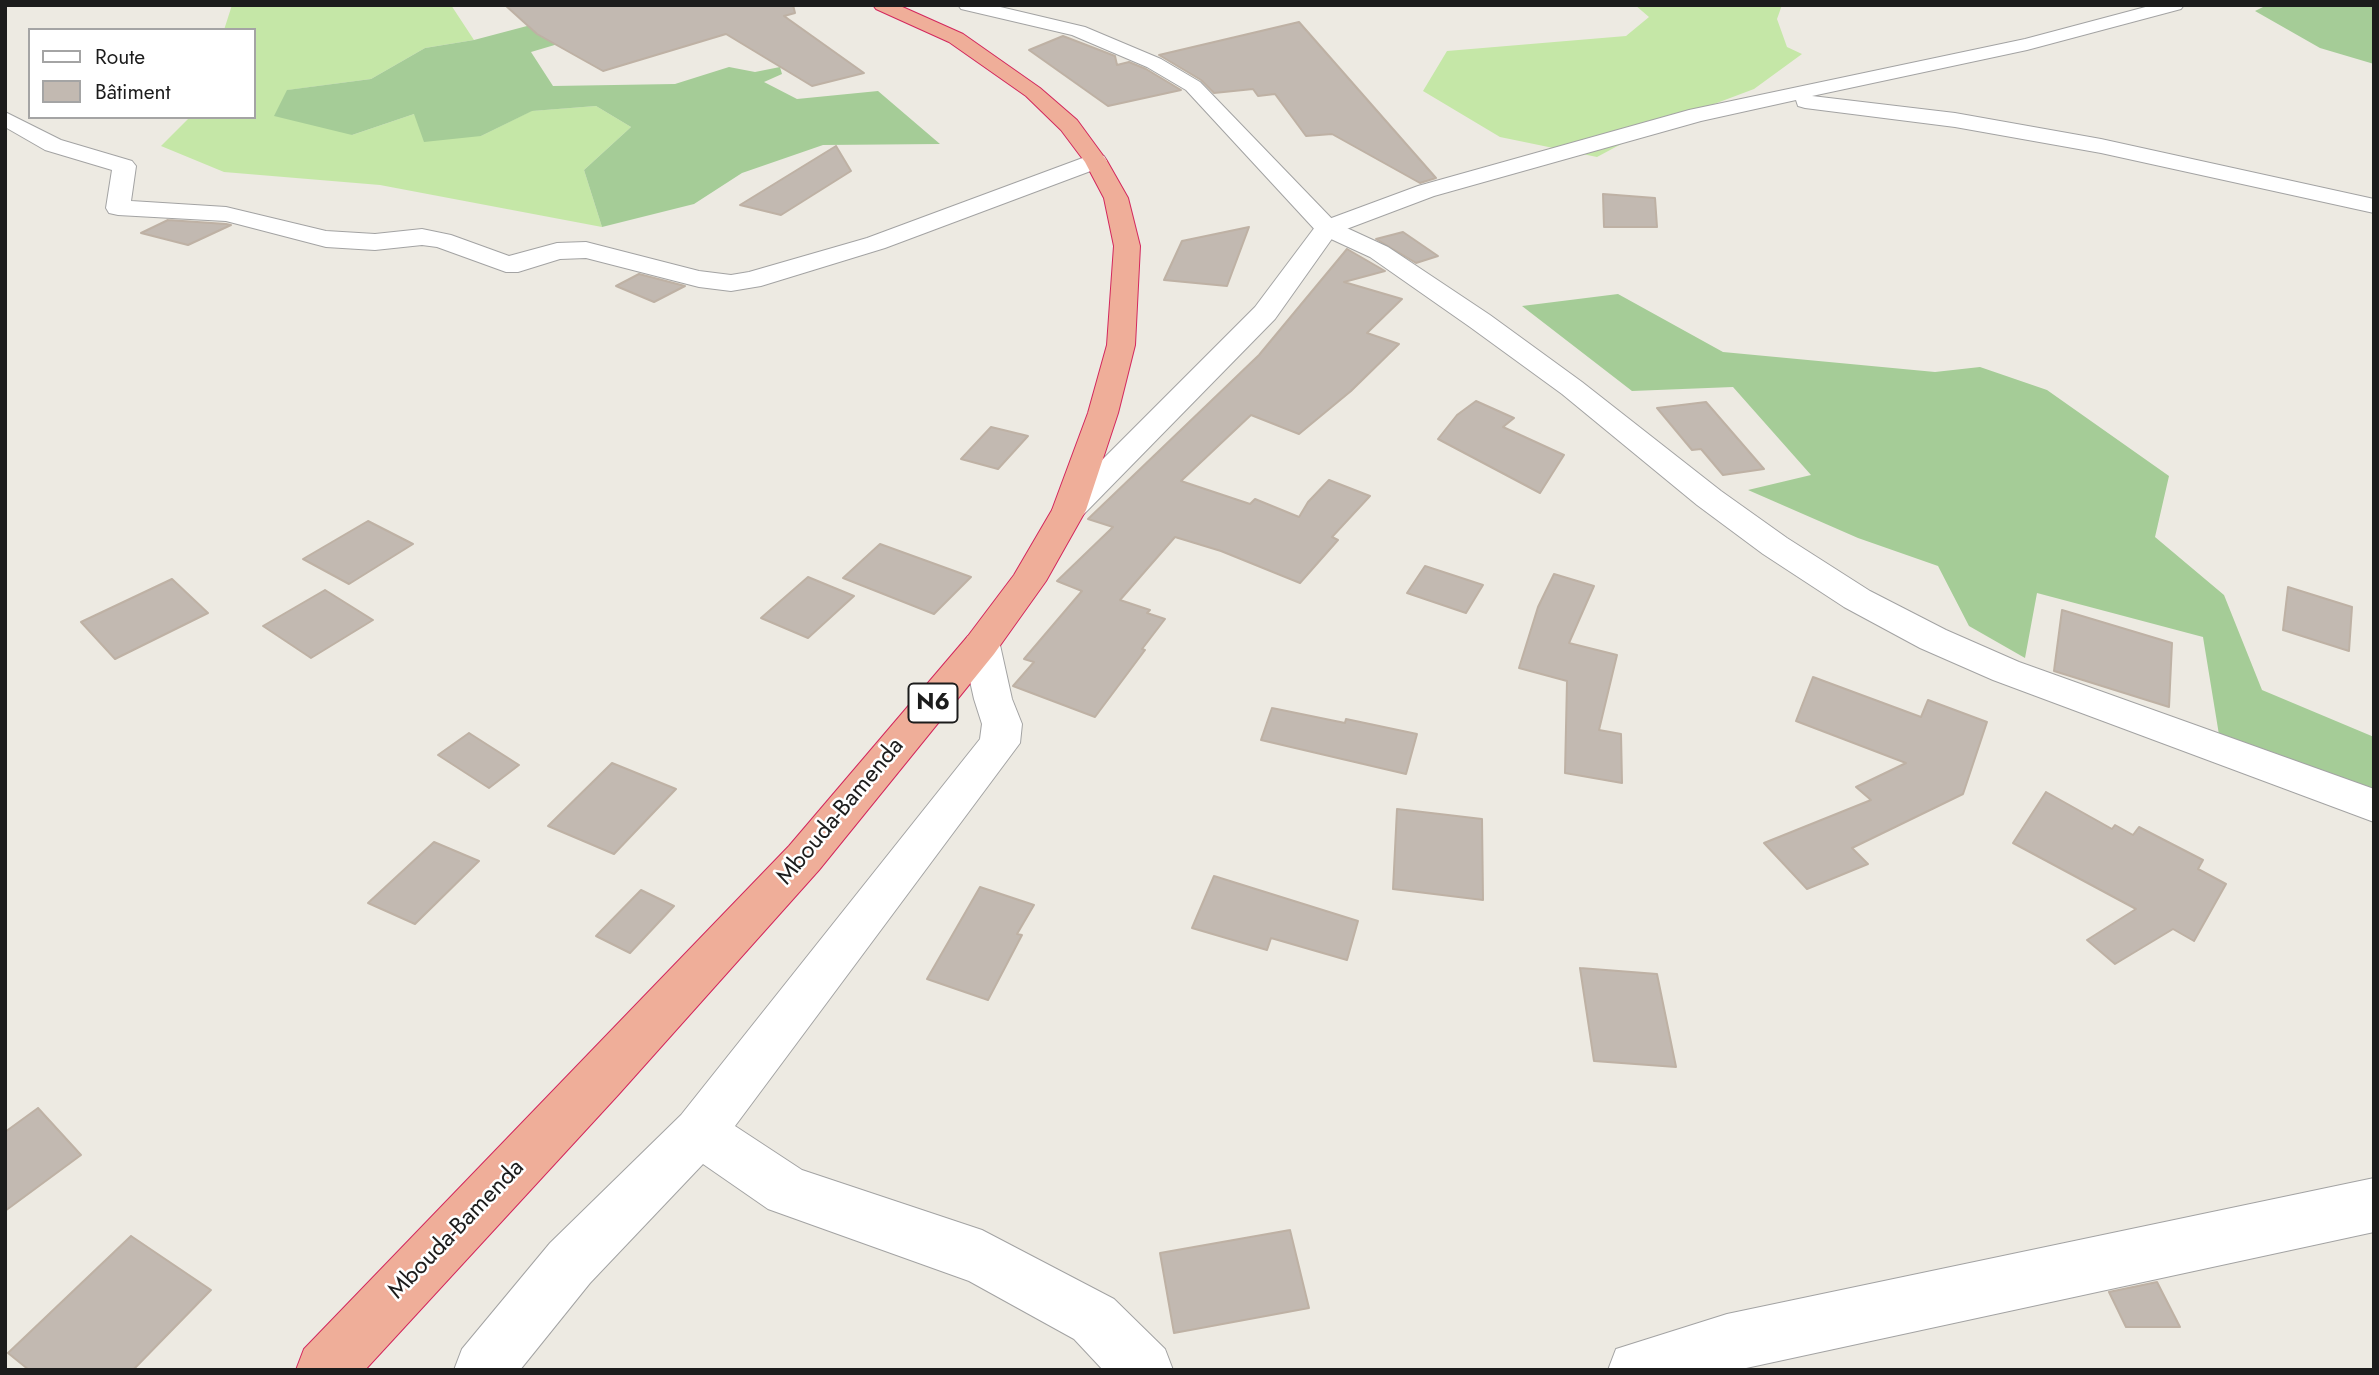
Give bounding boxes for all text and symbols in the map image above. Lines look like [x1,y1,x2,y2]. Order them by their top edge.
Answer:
legend [28,28,256,119]
text: Route [95,42,145,72]
text: Bâtiment [95,77,171,107]
road number: N6 [908,684,958,722]
street label: Mbouda-Bamenda [771,733,911,891]
street label: Mbouda-Bamenda [383,1154,531,1306]

